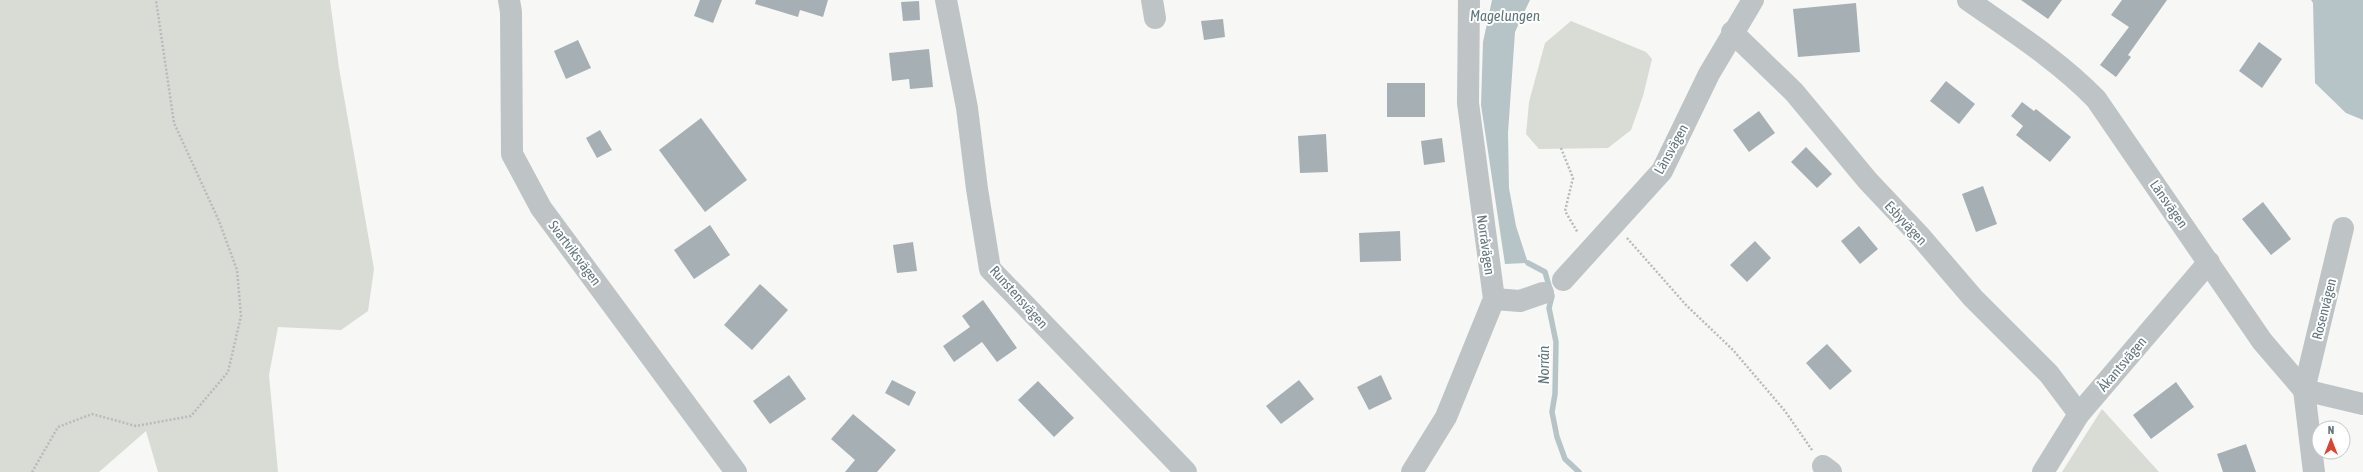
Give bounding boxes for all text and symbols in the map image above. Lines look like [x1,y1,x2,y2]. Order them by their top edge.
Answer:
water label: Magelungen [1470,7,1540,24]
street label: Länsvägen [1651,121,1691,177]
street label: Länsvägen [2147,177,2191,231]
street label: Esbyvägen [1882,198,1930,248]
street label: Norråvägen [1474,214,1498,276]
street label: Svartviksvägen [545,217,605,289]
street label: Runstensvägen [987,262,1051,332]
street label: Rosenvägen [2309,277,2339,341]
street label: Åkantsvägen [2094,333,2149,395]
water label: Norrån [1535,346,1552,384]
north arrow [2311,420,2351,460]
text: N [2328,424,2334,436]

